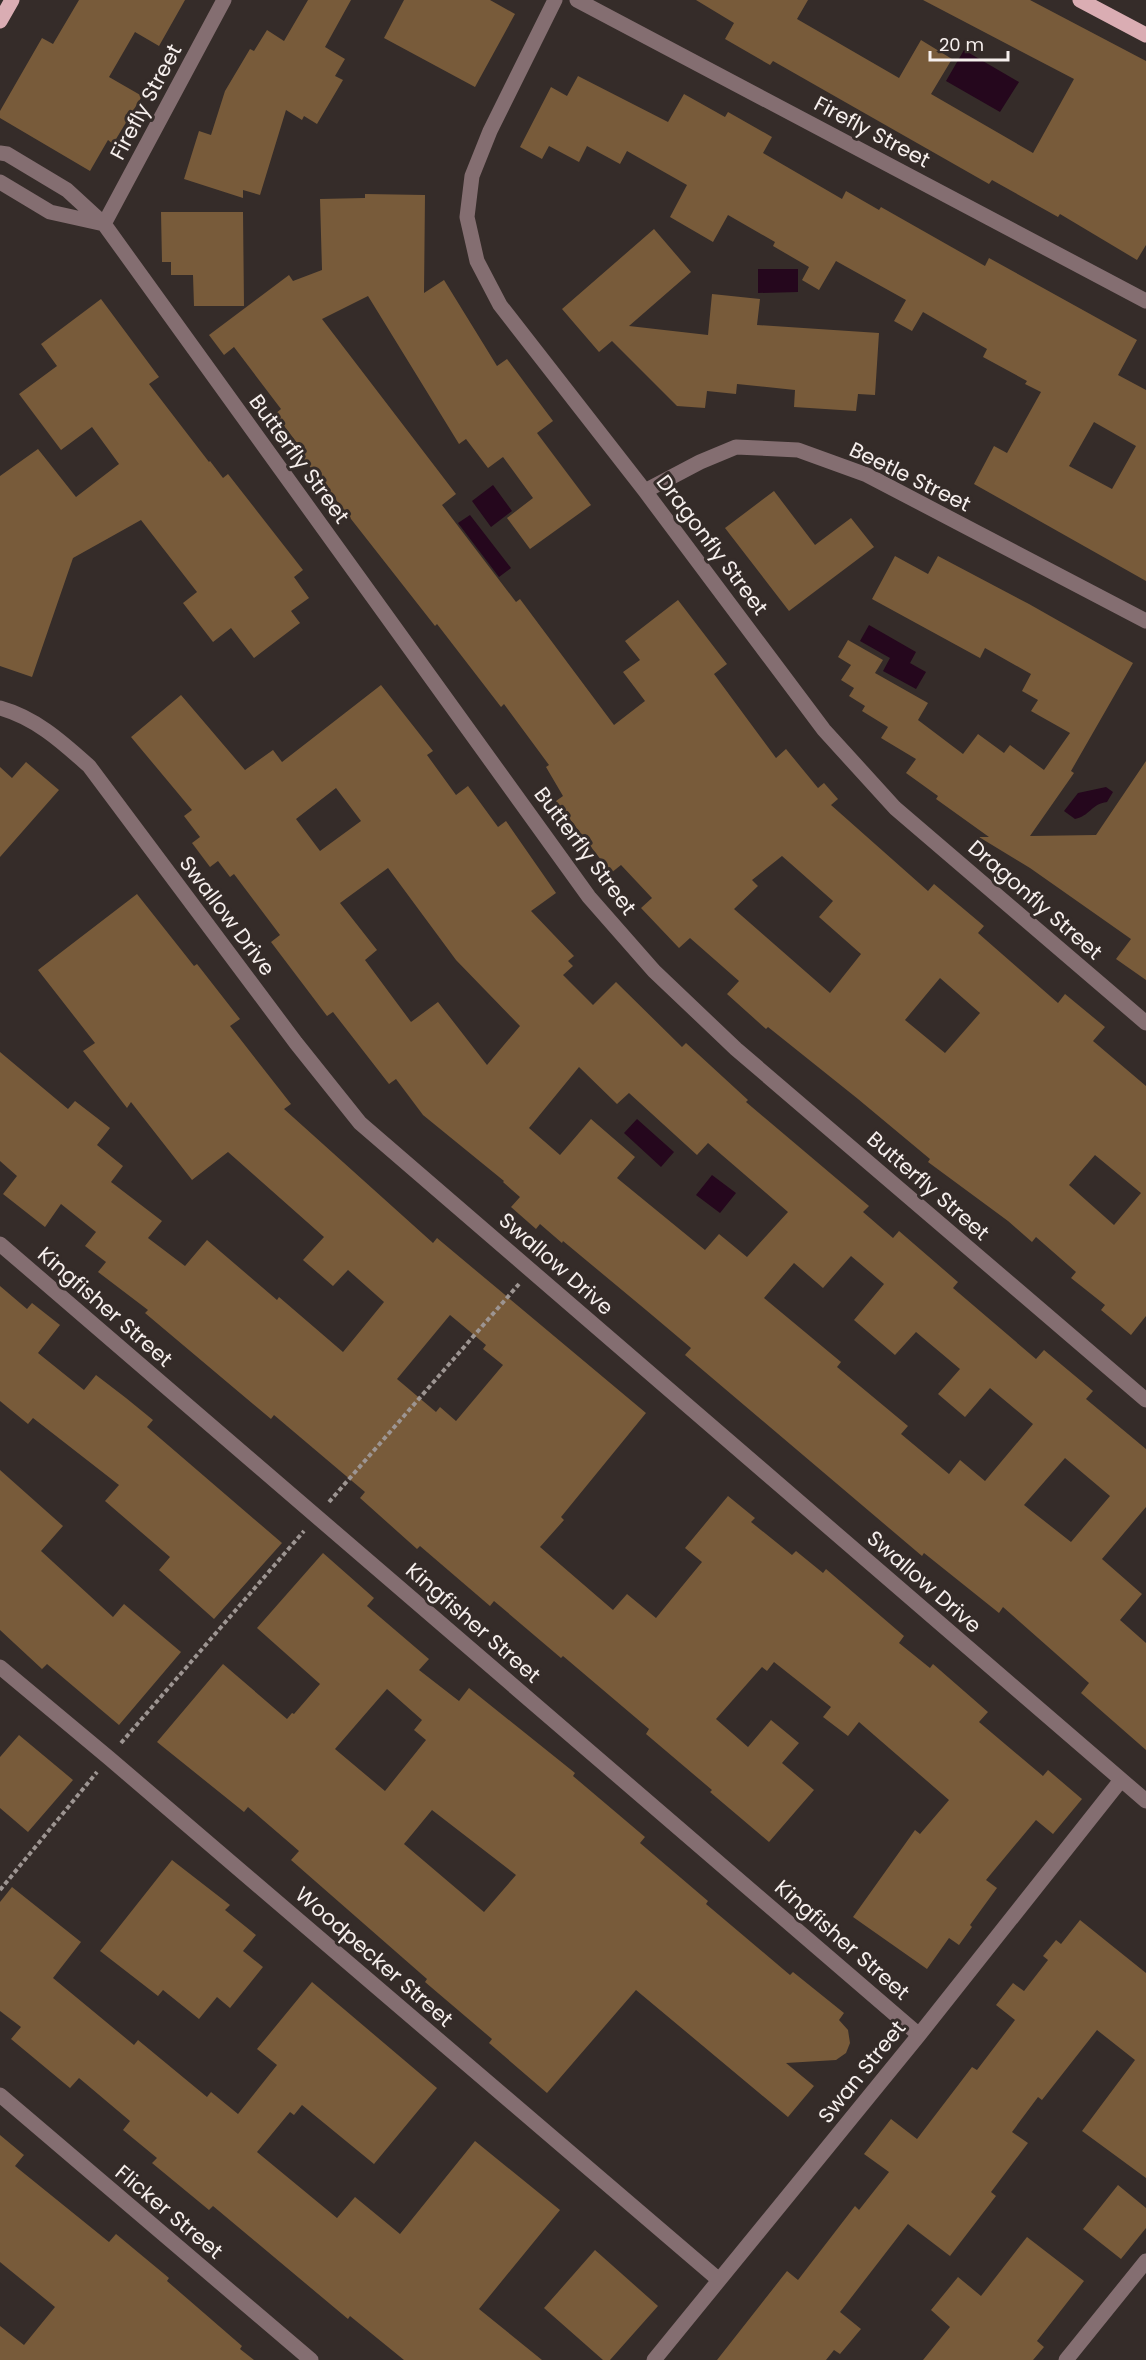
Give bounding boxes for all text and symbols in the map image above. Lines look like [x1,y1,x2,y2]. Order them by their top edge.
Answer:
scale bar [930,24,1008,62]
text: 20 m [939,32,984,57]
street label: Firefly Street [103,39,188,165]
street label: Firefly Street [809,89,935,174]
street label: Butterfly Street [243,388,356,529]
street label: Beetle Street [845,435,976,518]
street label: Dragonfly Street [650,469,775,621]
street label: Butterfly Street [528,781,643,921]
street label: Dragonfly Street [962,833,1109,966]
street label: Swallow Drive [173,850,282,982]
street label: Butterfly Street [861,1124,996,1247]
street label: Swallow Drive [493,1206,620,1321]
street label: Kingfisher Street [32,1240,179,1373]
street label: Swallow Drive [861,1524,988,1639]
street label: Kingfisher Street [400,1556,547,1689]
street label: Kingfisher Street [769,1873,916,2006]
street label: Woodpecker Street [289,1880,459,2033]
street label: Swan Street [811,2014,912,2129]
street label: Flicker Street [109,2158,229,2265]

